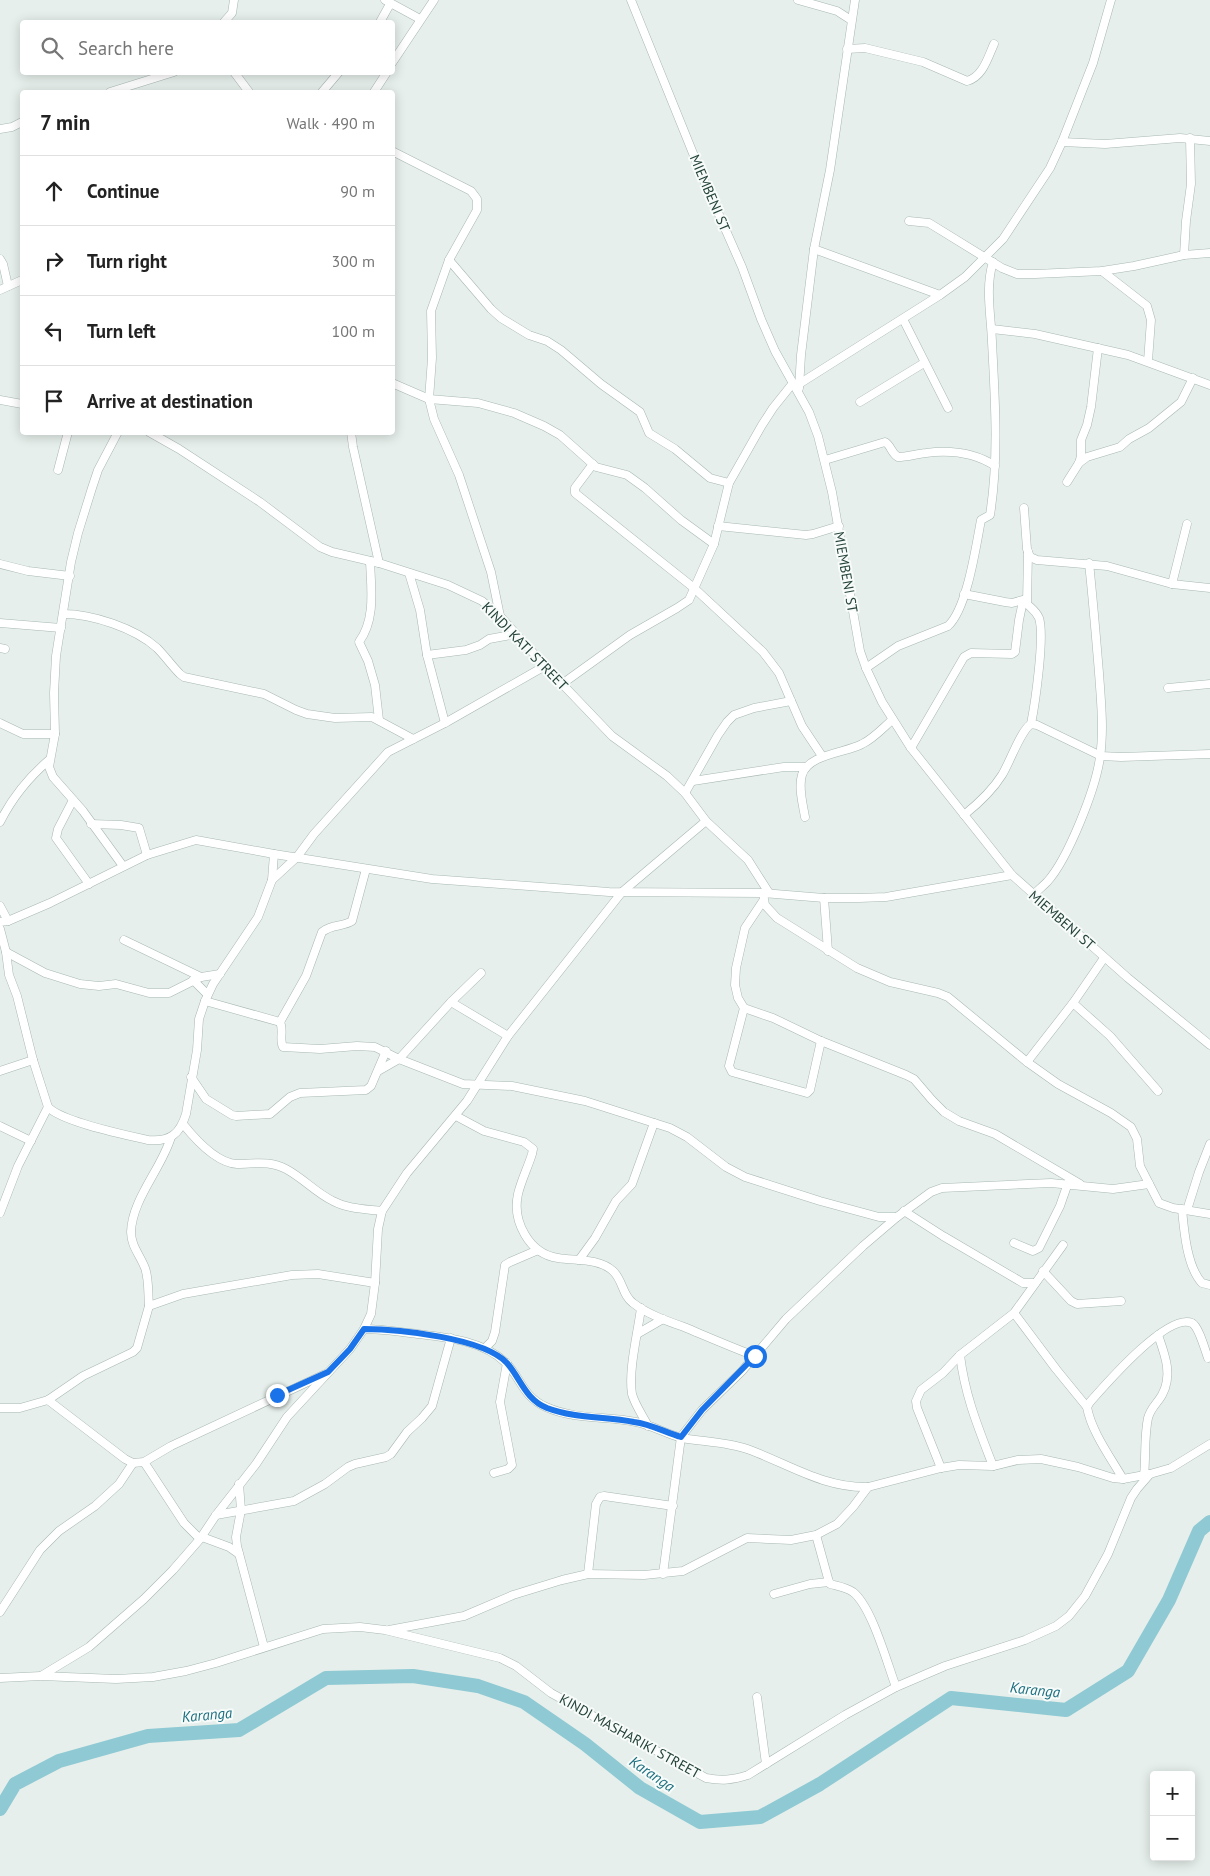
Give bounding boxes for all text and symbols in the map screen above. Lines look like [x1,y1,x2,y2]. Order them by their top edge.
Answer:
search box [20,20,395,75]
icon: search [38,34,66,62]
text: Search here [78,36,174,60]
text: 7 min [40,109,90,136]
text: Walk · 490 m [286,113,375,133]
street label: MIEMBENI ST [686,152,734,234]
icon: ahead [40,177,68,205]
text: Continue [87,179,159,203]
text: 90 m [340,181,375,201]
icon: right [40,247,68,275]
text: Turn right [87,249,167,273]
text: 300 m [332,251,375,271]
icon: left [40,317,68,345]
text: Turn left [87,319,156,343]
text: 100 m [332,321,375,341]
icon: arrive [40,387,68,415]
text: Arrive at destination [87,389,253,413]
street label: MIEMBENI ST [830,530,862,614]
street label: KINDI KATI STREET [478,598,572,694]
street label: MIEMBENI ST [1025,886,1099,954]
route start [744,1345,767,1368]
route end [266,1384,289,1407]
water label: Karanga [1009,1677,1062,1702]
street label: KINDI MASHARIKI STREET [556,1690,704,1782]
water label: Karanga [181,1703,234,1726]
water label: Karanga [626,1752,679,1796]
map controls [1150,1771,1195,1861]
button: + [1150,1771,1195,1816]
button: − [1150,1816,1195,1861]

